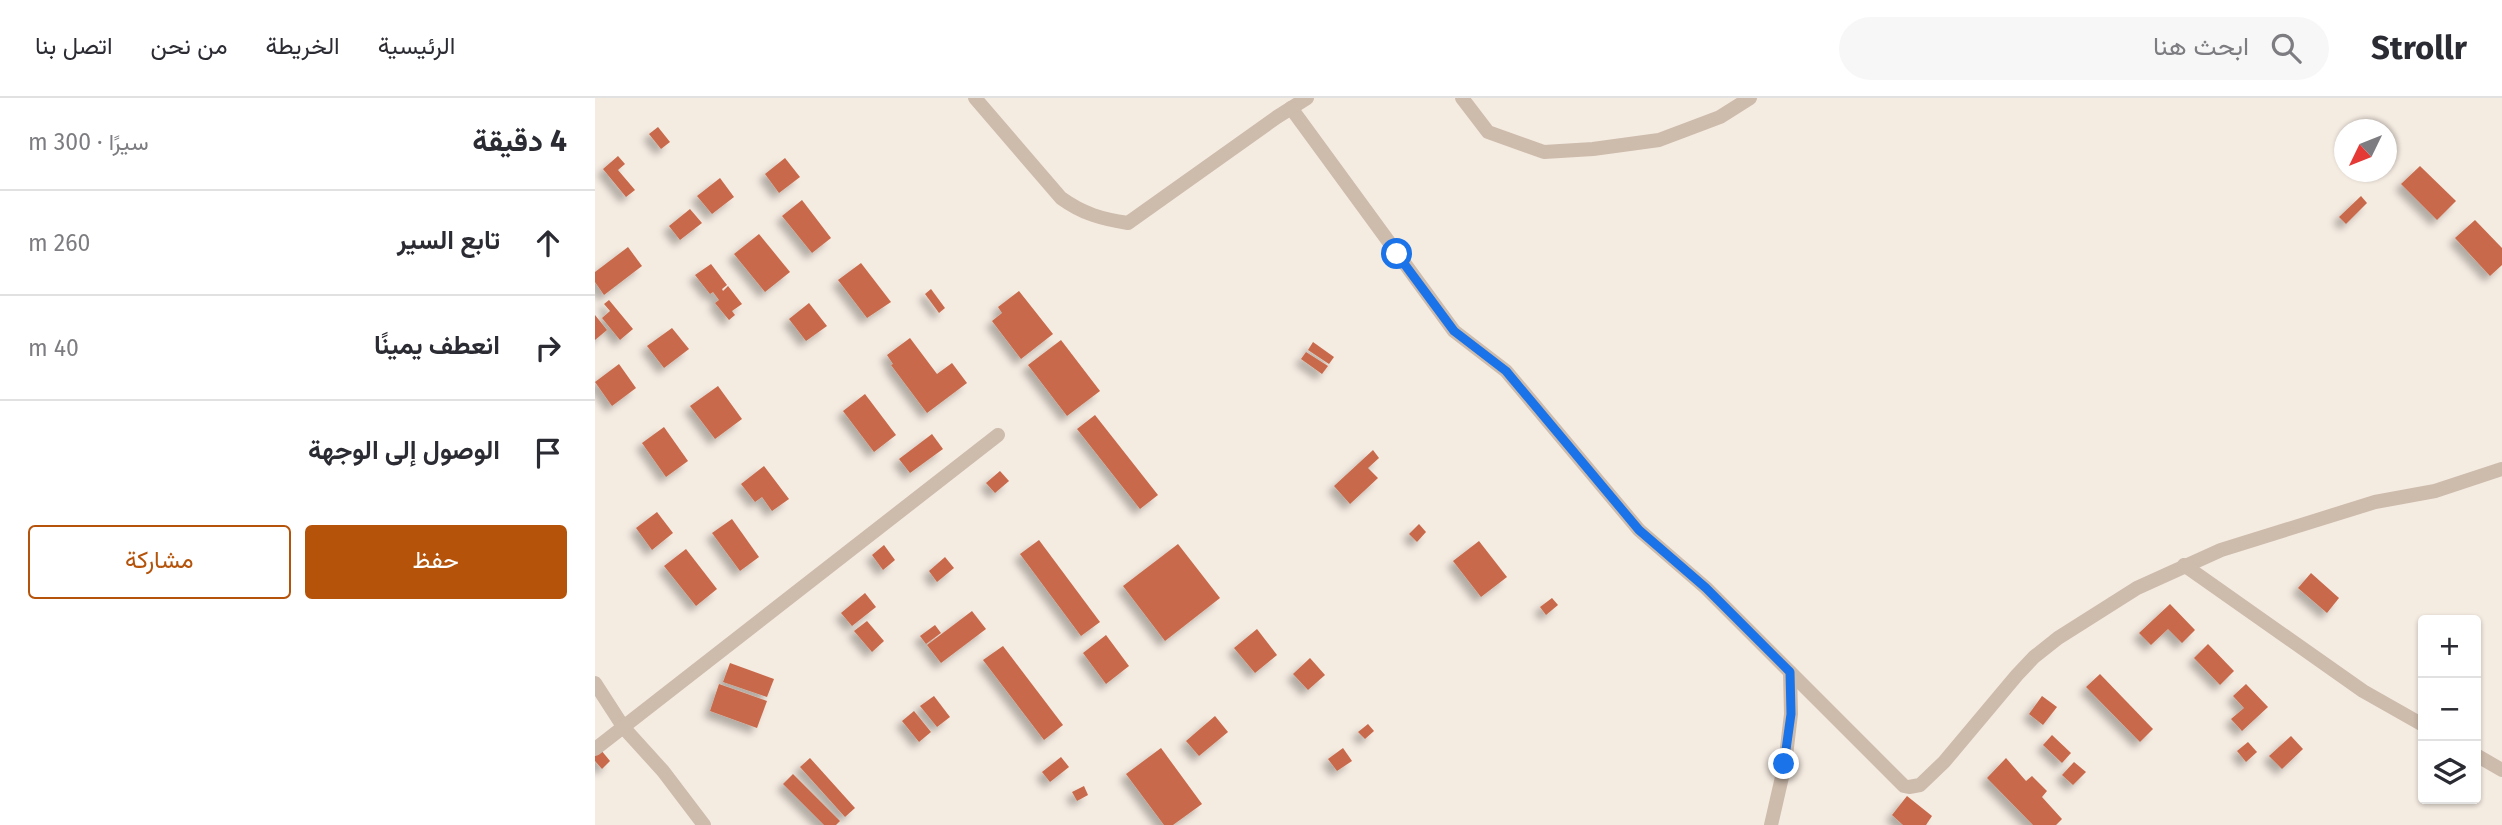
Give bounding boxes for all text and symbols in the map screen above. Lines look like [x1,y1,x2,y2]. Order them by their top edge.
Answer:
search box [1839,17,2329,80]
text: Strollr [2371,28,2467,68]
icon: search [2267,29,2305,67]
text: ابحث هنا [2153,31,2249,62]
text: اتصل بنا [35,32,112,60]
text: من نحن [150,32,227,60]
text: الخريطة [265,32,340,60]
text: الرئيسية [378,32,455,60]
north arrow [2334,119,2397,182]
text: 4 دقيقة [472,123,567,159]
text: سيرًا · 300 m [28,128,149,156]
icon: ahead [529,224,567,262]
text: تابع السير [397,225,500,256]
text: 260 m [28,229,90,257]
route start [1381,238,1412,269]
icon: right [529,329,567,367]
text: انعطف يمينًا [374,330,500,361]
text: 40 m [28,334,79,362]
icon: arrive [529,434,567,472]
text: الوصول إلى الوجهة [308,435,500,466]
button: مشاركة [28,525,291,599]
button: حفظ [305,525,567,599]
map controls [2418,615,2481,804]
button: + [2418,615,2481,678]
button: − [2418,678,2481,741]
button: layers [2418,741,2481,804]
route end [1768,748,1799,779]

